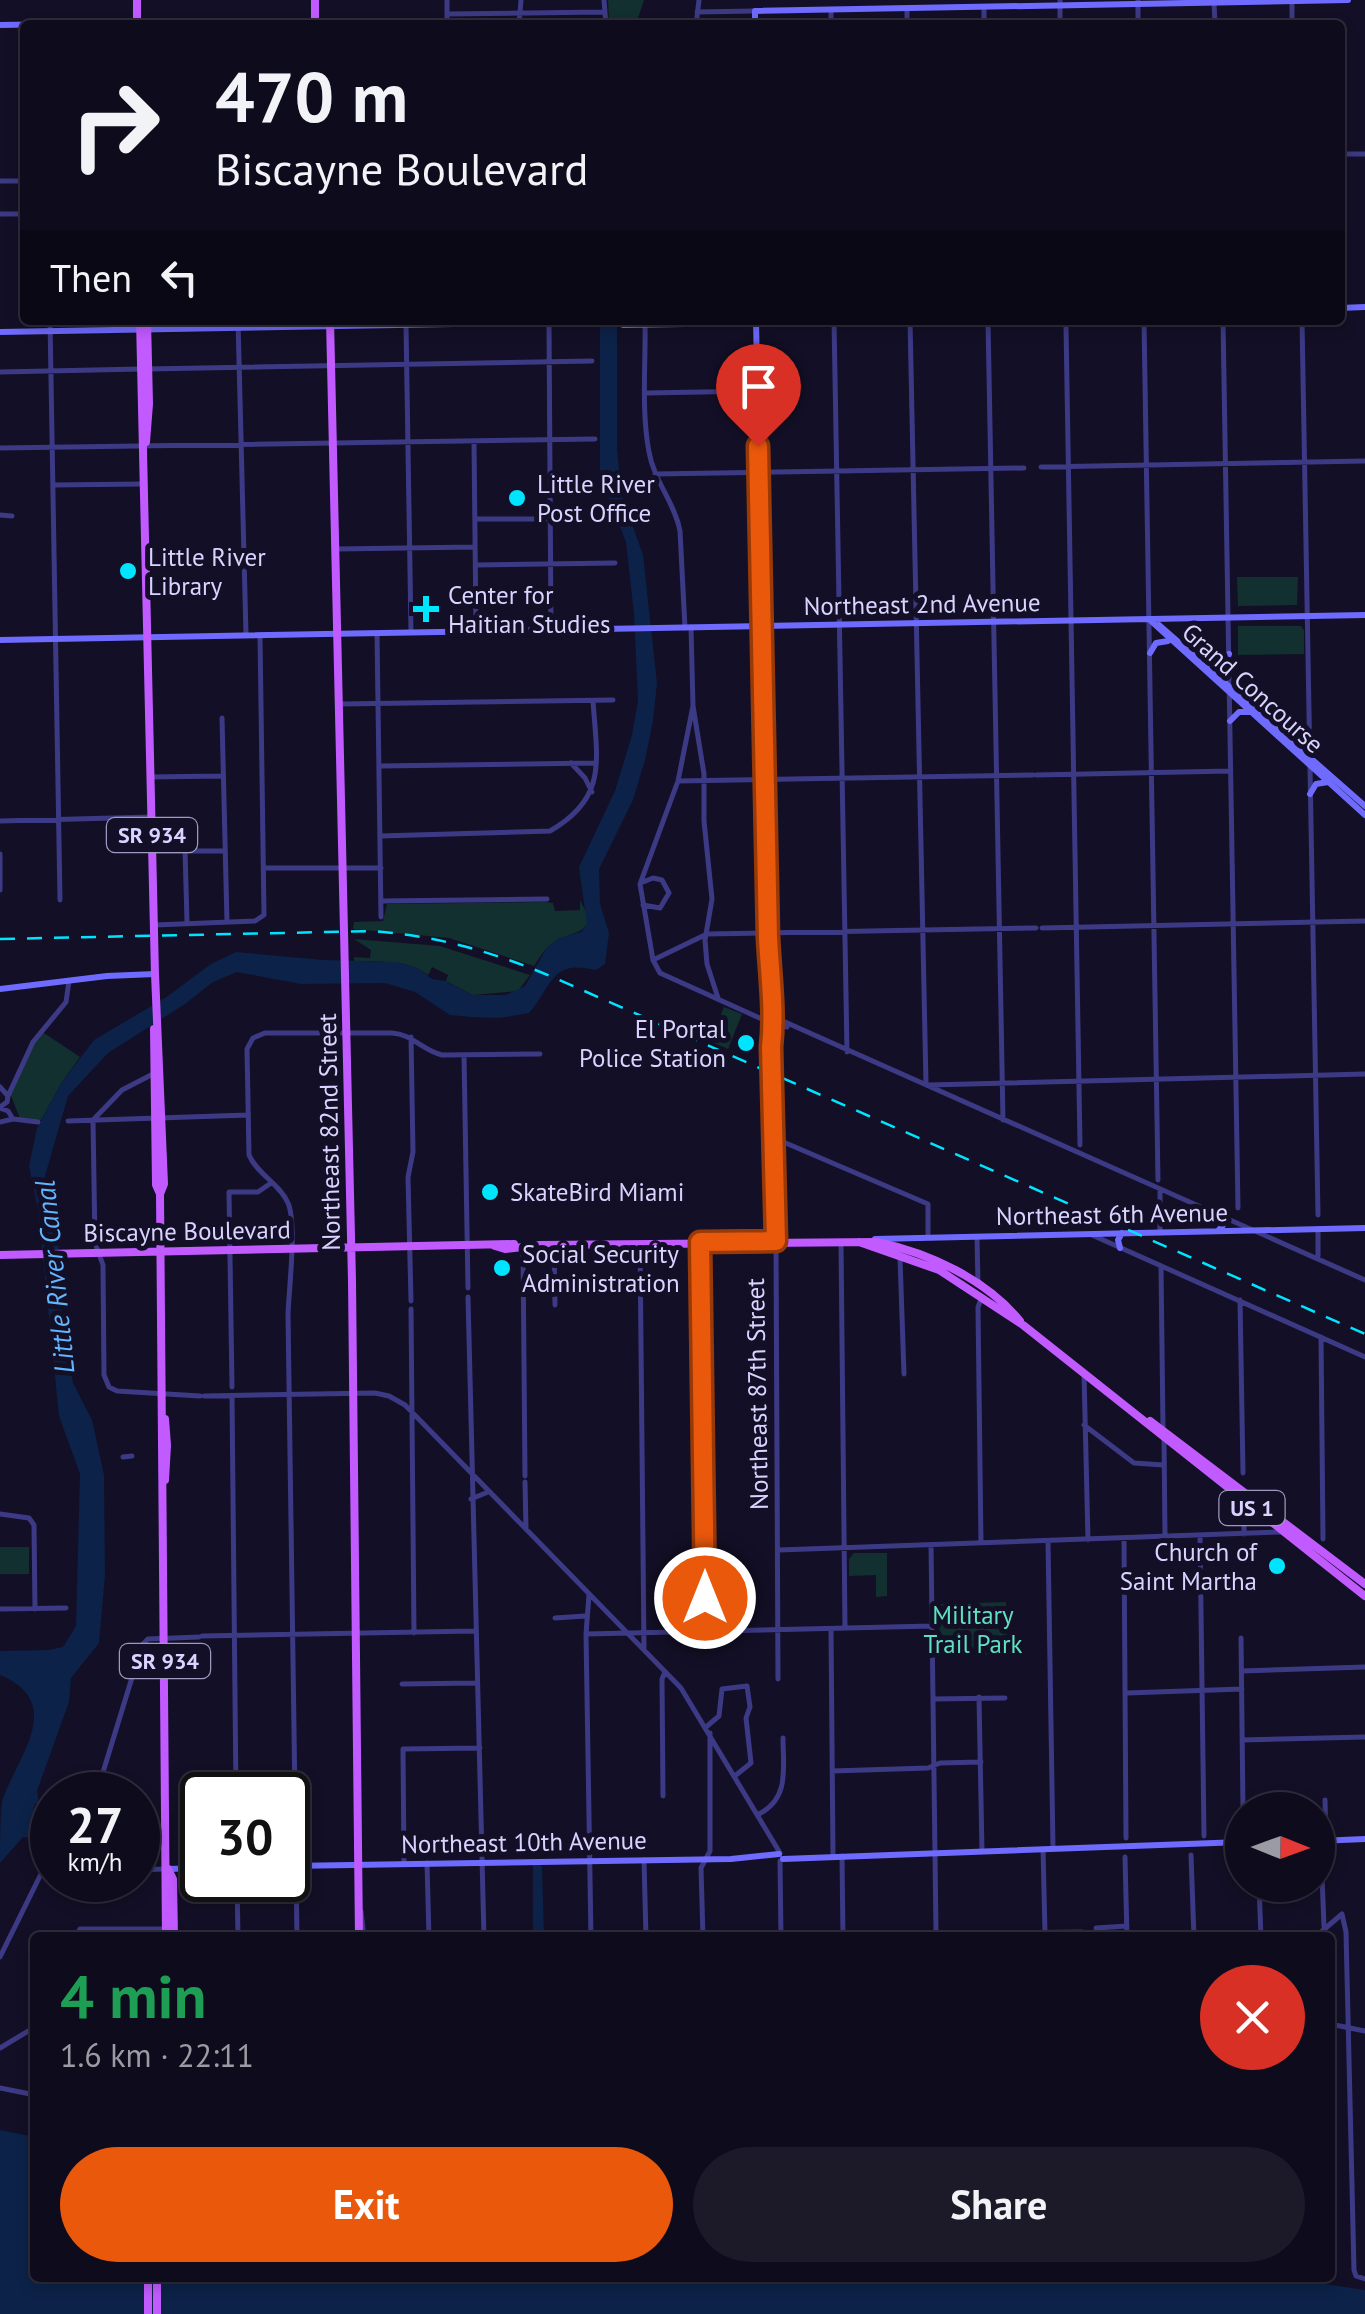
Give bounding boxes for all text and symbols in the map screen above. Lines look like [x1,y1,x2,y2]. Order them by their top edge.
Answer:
text: 470 m [215,51,408,141]
icon: right [50,60,180,190]
text: Biscayne Boulevard [215,139,589,197]
icon: left [152,250,207,305]
text: Then [50,253,132,302]
pin [716,344,801,447]
icon: arrive [731,359,786,414]
place label: Little River Post Office [537,468,655,529]
marker: Little River Post Office [506,487,528,509]
place label: Little River Library [148,541,266,602]
marker: Little River Library [117,560,139,582]
place label: Center for Haitian Studies [448,579,610,640]
street label: Northeast 2nd Avenue [803,586,1041,622]
marker: Center for Haitian Studies [413,596,439,622]
street label: Grand Concourse [1175,616,1331,760]
road number: SR 934 [107,818,197,852]
street label: Northeast 82nd Street [311,1013,347,1251]
place label: El Portal Police Station [579,1013,727,1074]
marker: El Portal Police Station [735,1032,757,1054]
place label: SkateBird Miami [510,1176,684,1208]
water label: Little River Canal [25,1178,83,1376]
marker: SkateBird Miami [479,1181,501,1203]
street label: Northeast 6th Avenue [996,1196,1228,1232]
street label: Biscayne Boulevard [83,1213,291,1249]
place label: Social Security Administration [522,1238,680,1299]
marker: Social Security Administration [491,1257,513,1279]
street label: Northeast 87th Street [739,1277,775,1510]
road number: US 1 [1220,1491,1284,1525]
place label: Church of Saint Martha [1120,1536,1258,1597]
position arrow [653,1546,757,1650]
marker: Church of Saint Martha [1266,1555,1288,1577]
park label: Military Trail Park [924,1599,1022,1660]
road number: SR 934 [120,1644,210,1678]
speed limit sign: 30 [180,1772,310,1902]
text: 27 [67,1792,123,1857]
north arrow [1225,1792,1335,1902]
map controls [1225,1792,1335,1902]
street label: Northeast 10th Avenue [401,1824,647,1860]
text: km/h [68,1846,122,1878]
text: 4 min [60,1957,206,2035]
button: close [1200,1965,1305,2070]
text: 1.6 km · 22:11 [60,2034,254,2076]
button: Exit [60,2147,673,2262]
button: Share [693,2147,1305,2262]

